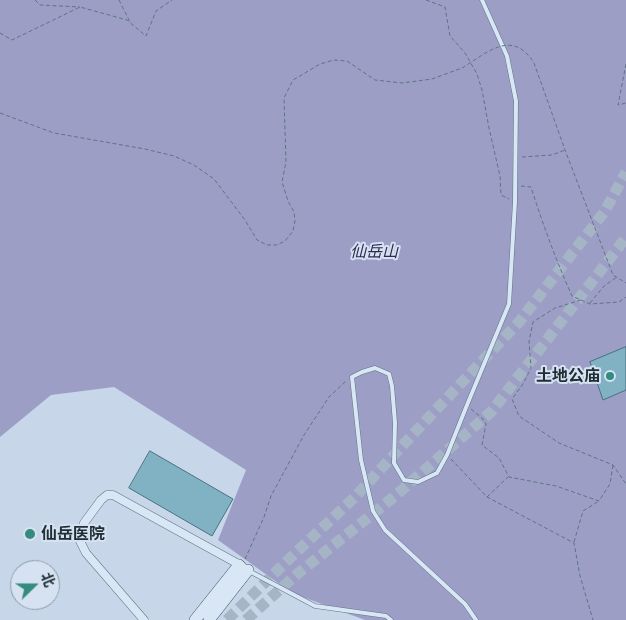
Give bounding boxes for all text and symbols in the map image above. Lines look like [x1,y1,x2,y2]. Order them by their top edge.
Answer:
park label: 仙岳山 [350,242,398,262]
place label: 土地公庙 [536,366,600,386]
marker: 土地公庙 [604,370,616,382]
place label: 仙岳医院 [41,524,105,544]
marker: 仙岳医院 [23,527,37,541]
north arrow [10,560,60,610]
text: 北 [37,570,60,590]

